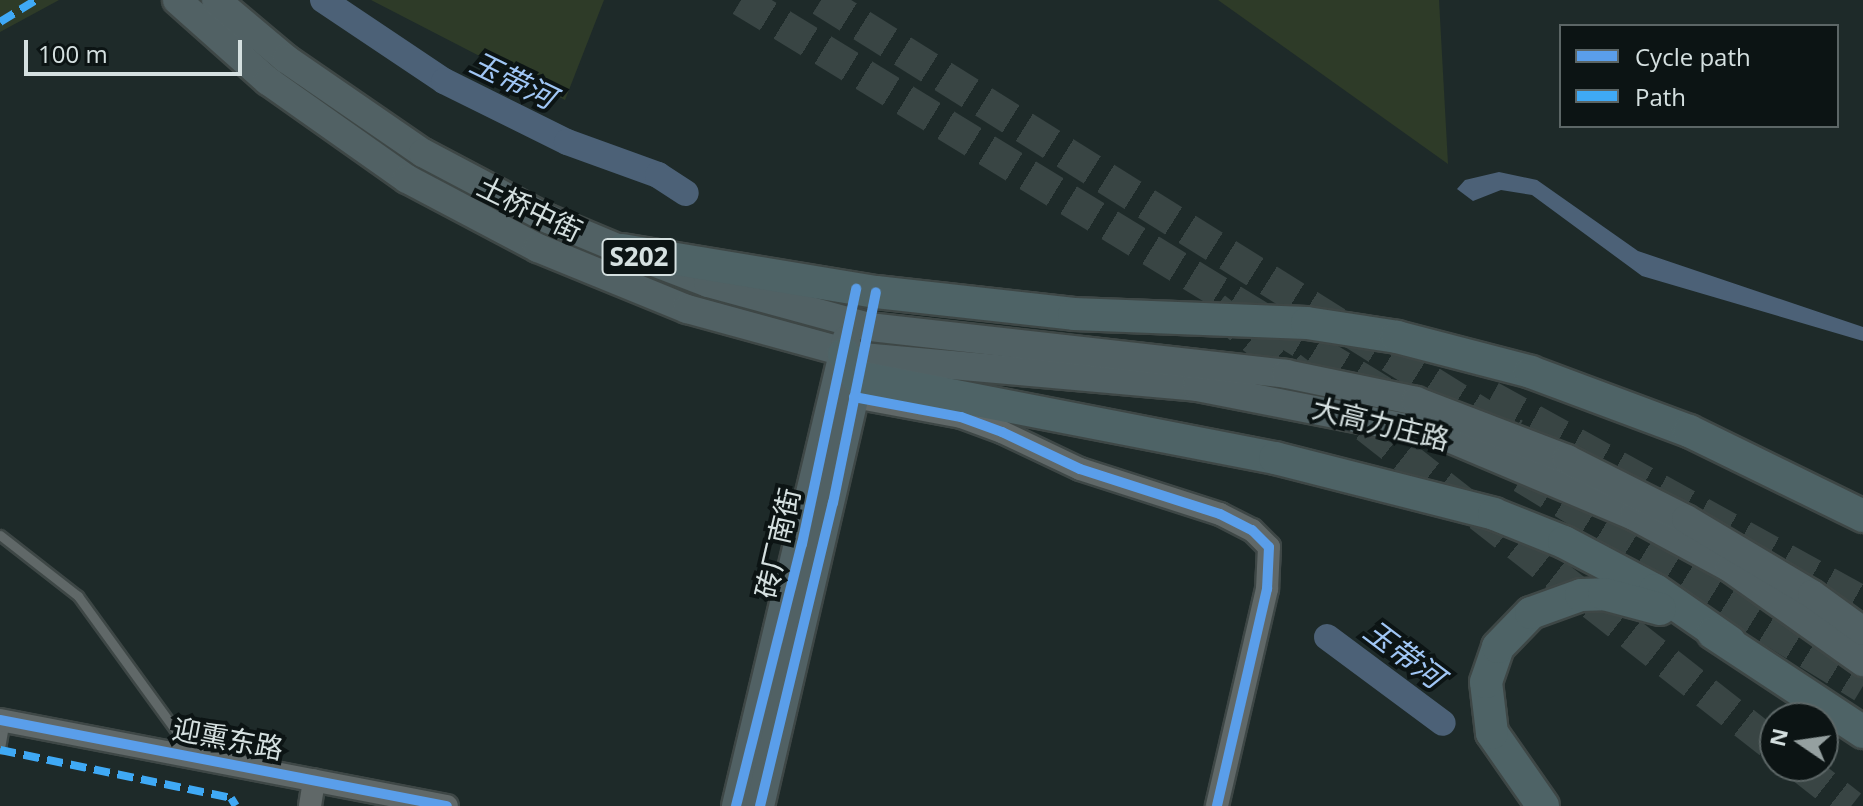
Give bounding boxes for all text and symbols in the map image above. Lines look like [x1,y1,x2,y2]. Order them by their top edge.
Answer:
scale bar [28,24,246,74]
legend [1559,24,1839,128]
text: 100 m [38,37,108,70]
text: Cycle path [1635,40,1751,73]
water label: 玉带河 [465,44,561,116]
text: Path [1635,80,1686,113]
street label: 土桥中街 [472,168,588,248]
road number: S202 [601,235,677,279]
street label: 大高力庄路 [1309,390,1453,456]
street label: 砖厂南街 [748,485,806,601]
water label: 玉带河 [1357,613,1451,695]
north arrow [1759,702,1839,782]
street label: 迎熏东路 [170,711,286,765]
text: N [1761,725,1794,749]

